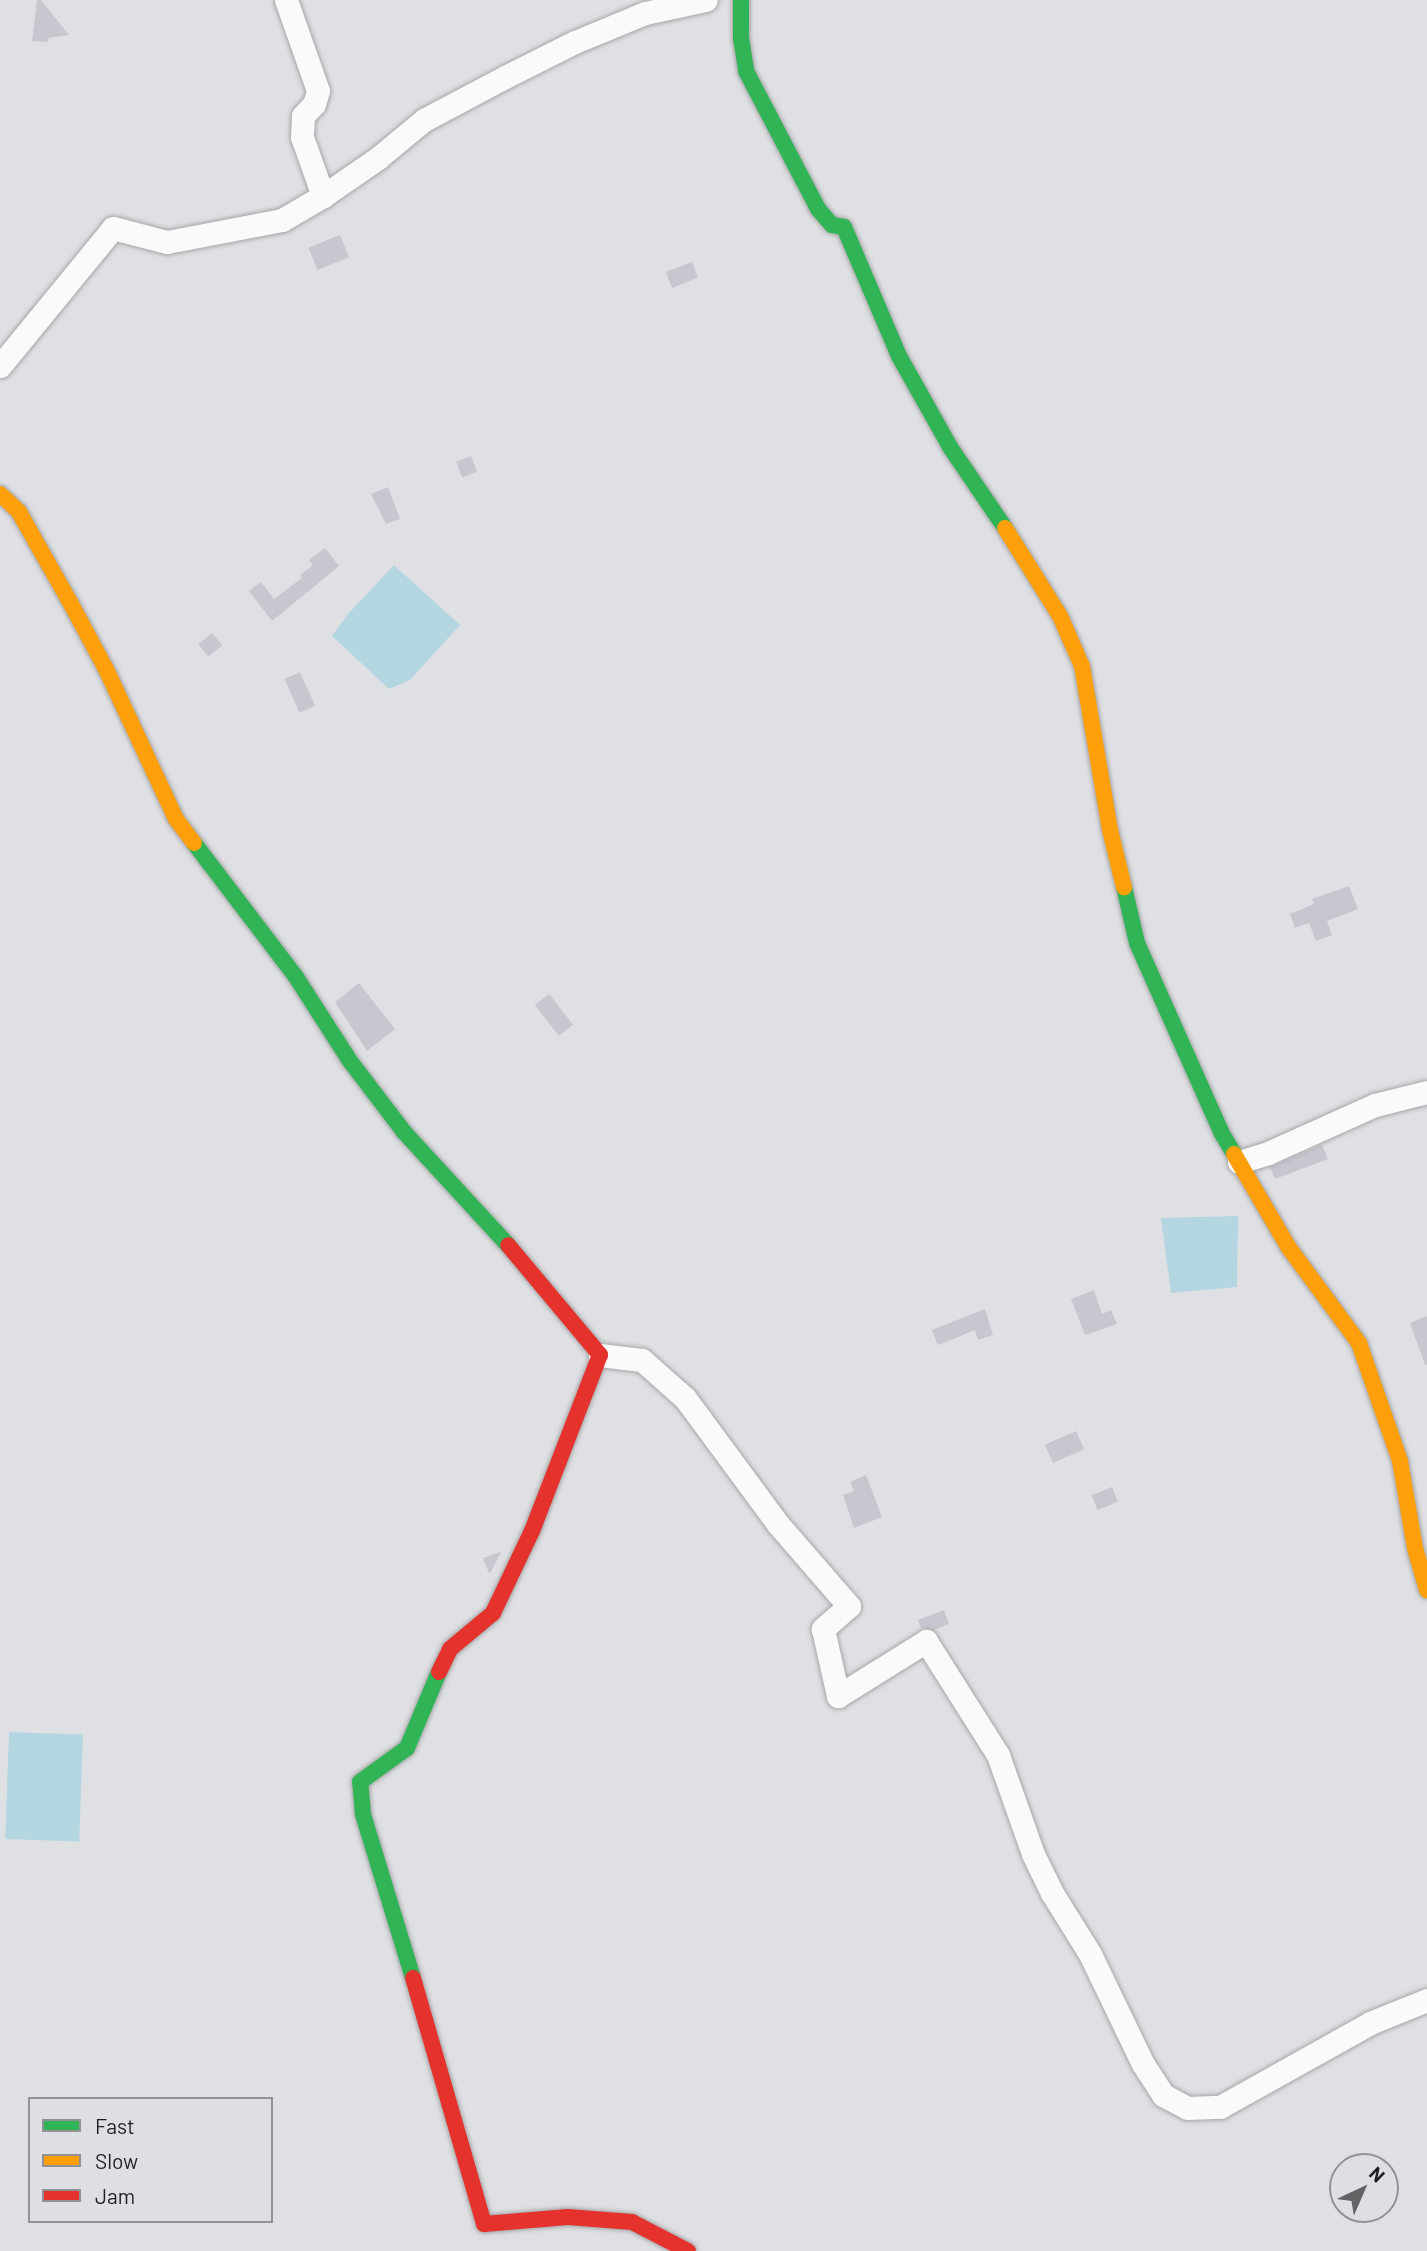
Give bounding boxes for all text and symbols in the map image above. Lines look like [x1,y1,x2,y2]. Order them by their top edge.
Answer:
legend [28,2097,273,2223]
text: Fast [95,2113,135,2138]
text: Slow [95,2148,138,2173]
north arrow [1329,2153,1399,2223]
text: N [1365,2161,1390,2187]
text: Jam [95,2183,135,2208]

